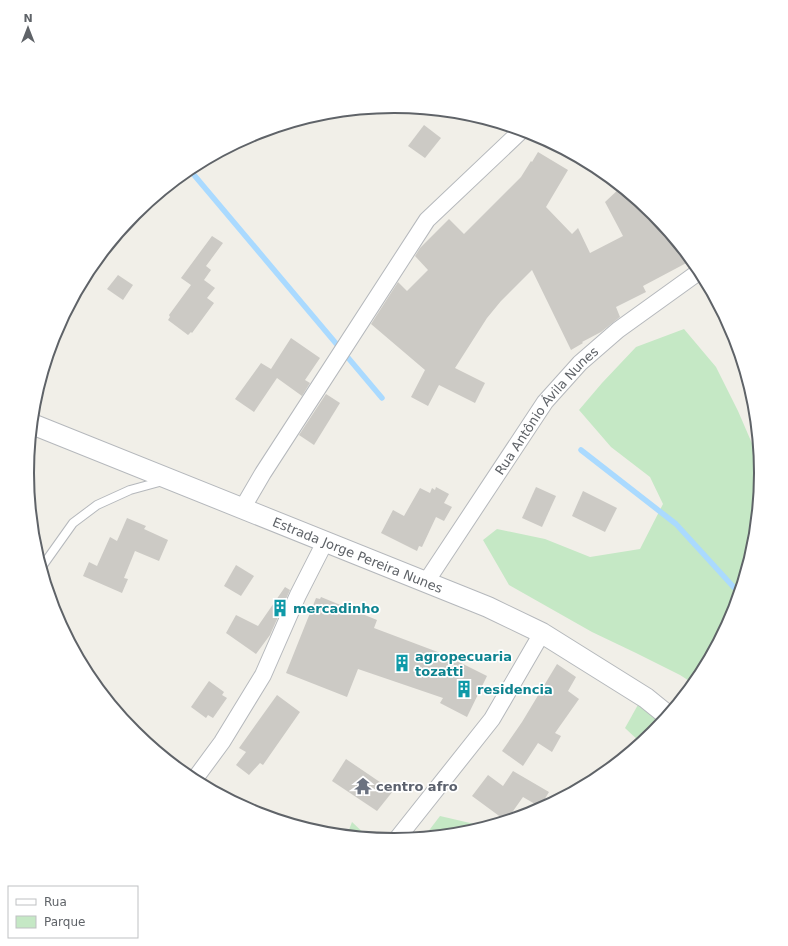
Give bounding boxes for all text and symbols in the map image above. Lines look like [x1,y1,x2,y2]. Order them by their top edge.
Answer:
north arrow [8,8,48,48]
text: N [23,12,33,25]
street label: Rua Antônio Ávila Nunes [492,343,601,477]
street label: Estrada Jorge Pereira Nunes [271,514,445,596]
building icon: mercadinho [270,598,290,618]
place label: mercadinho [293,601,380,616]
place label: agropecuaria tozatti [415,649,512,679]
building icon: agropecuaria tozatti [392,653,412,673]
building icon: residencia [454,679,474,699]
place label: residencia [477,682,553,697]
temple icon: centro afro [353,776,373,796]
place label: centro afro [376,779,458,794]
legend [8,886,138,938]
text: Rua [44,895,67,909]
text: Parque [44,915,85,929]

